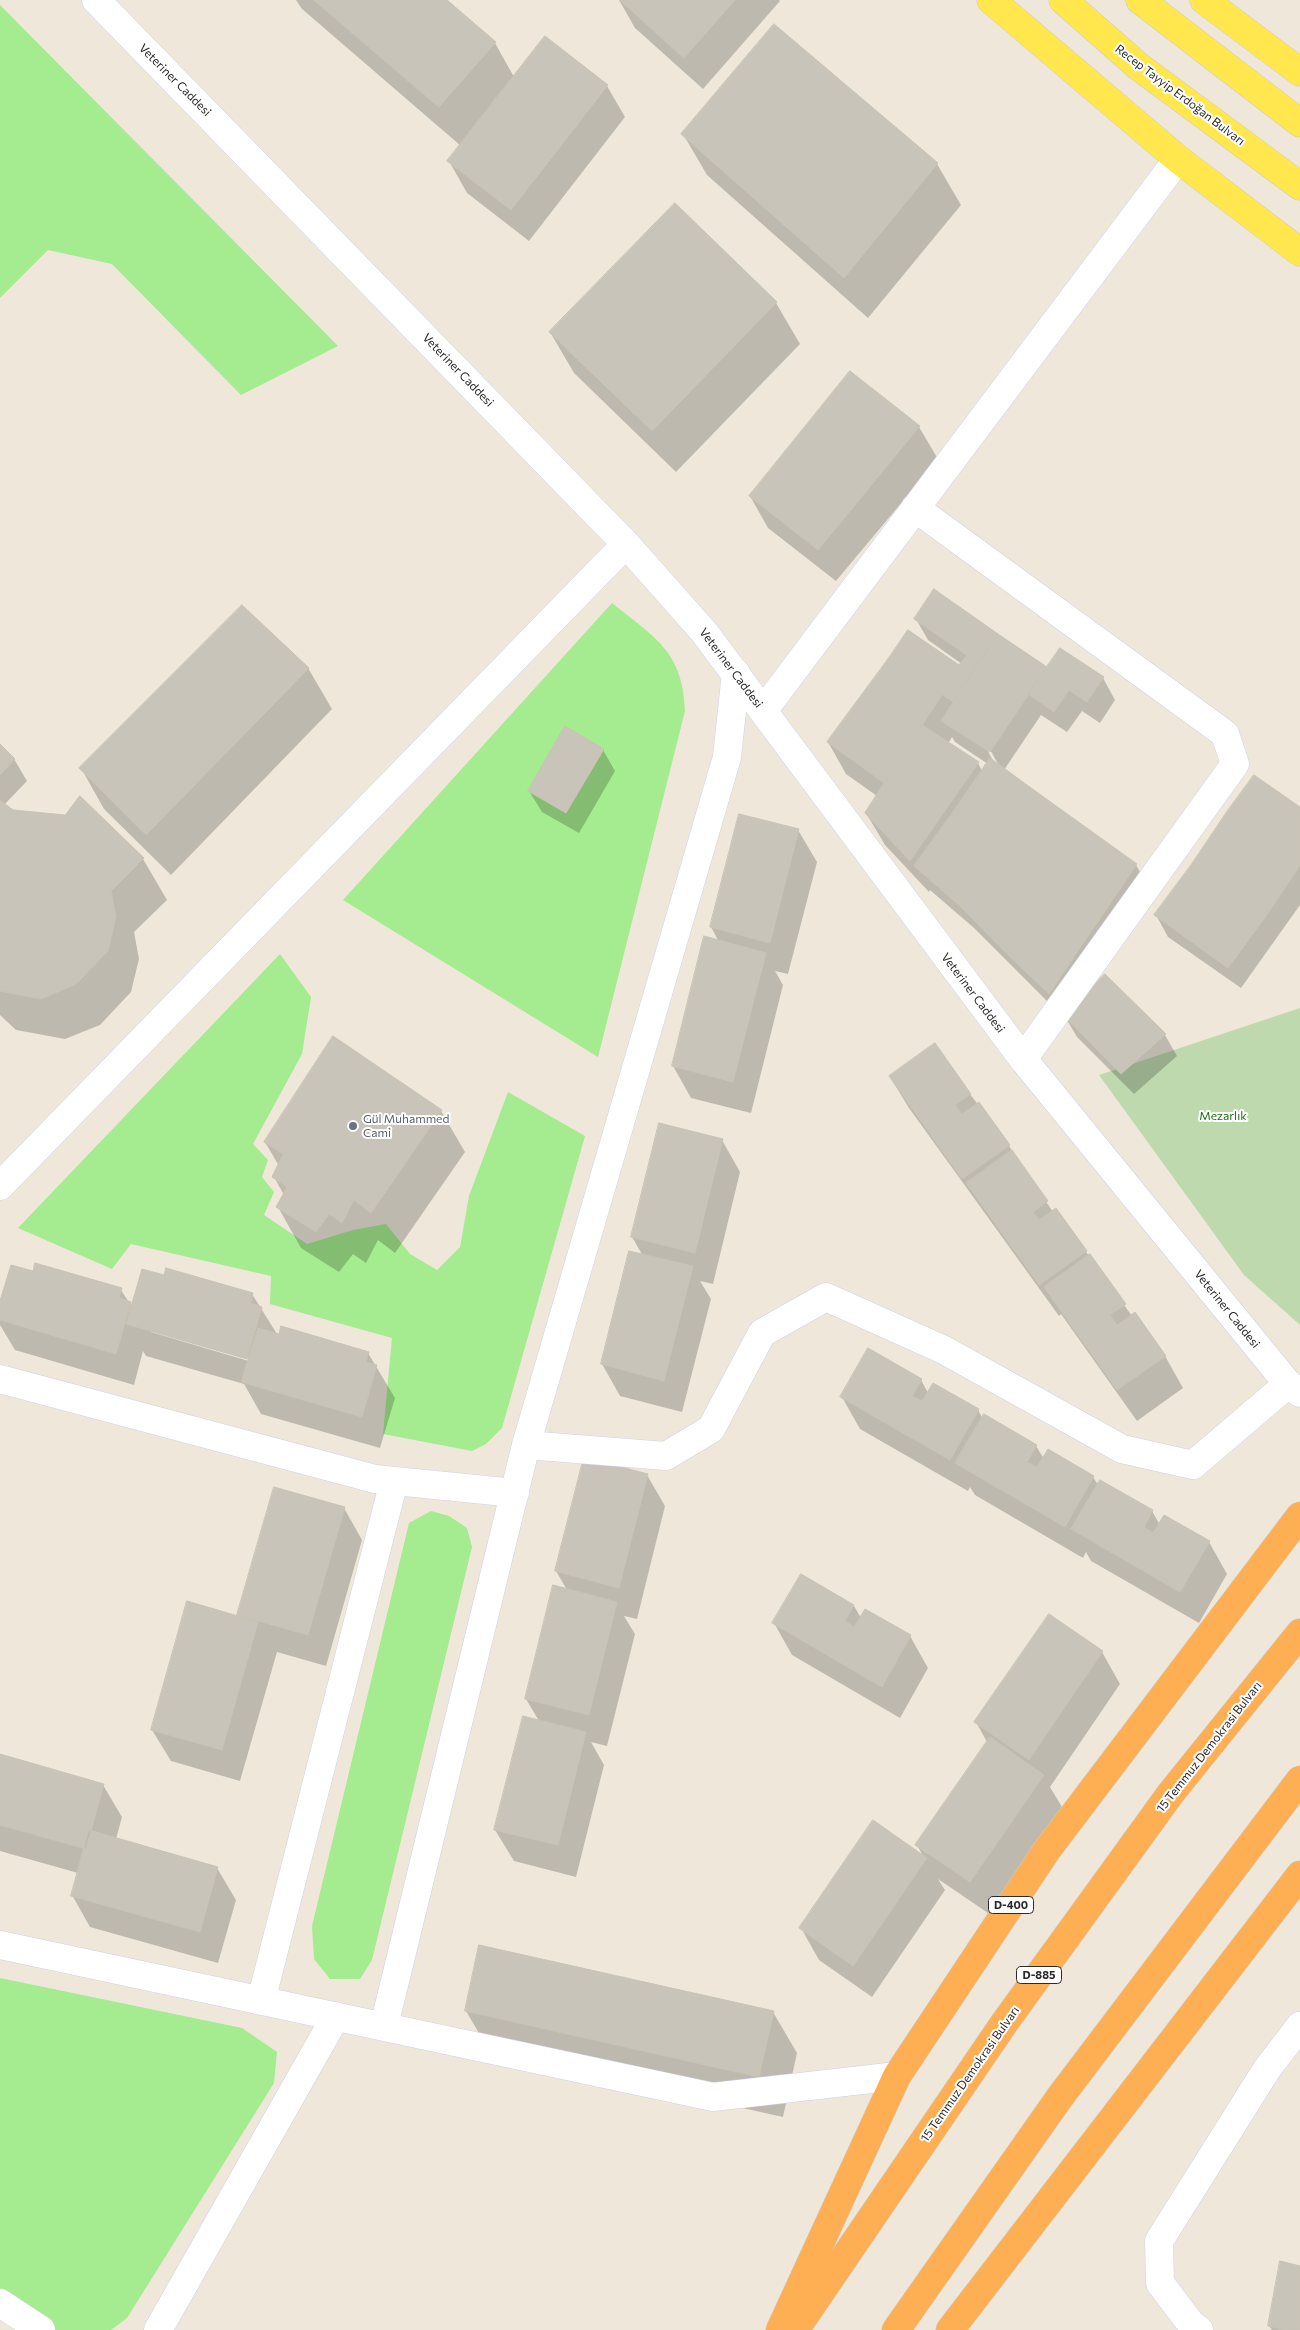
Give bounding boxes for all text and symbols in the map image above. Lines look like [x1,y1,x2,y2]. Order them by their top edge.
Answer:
street label: Veteriner Caddesi [136,41,214,119]
street label: Recep Tayyip Erdoğan Bulvarı [1112,41,1248,149]
street label: Veteriner Caddesi [419,330,497,410]
street label: Veteriner Caddesi [696,625,766,711]
street label: Veteriner Caddesi [938,950,1008,1036]
park label: Mezarlık [1199,1109,1247,1123]
place label: Gül Muhammed Cami [363,1112,449,1140]
marker: Gül Muhammed Cami [347,1120,359,1132]
street label: Veteriner Caddesi [1191,1267,1263,1351]
street label: 15 Temmuz Demokrasi Bulvarı [1153,1679,1265,1815]
road number: D-400 [988,1896,1034,1914]
road number: D-885 [1016,1966,1062,1984]
street label: 15 Temmuz Demokrasi Bulvarı [918,2003,1022,2145]

